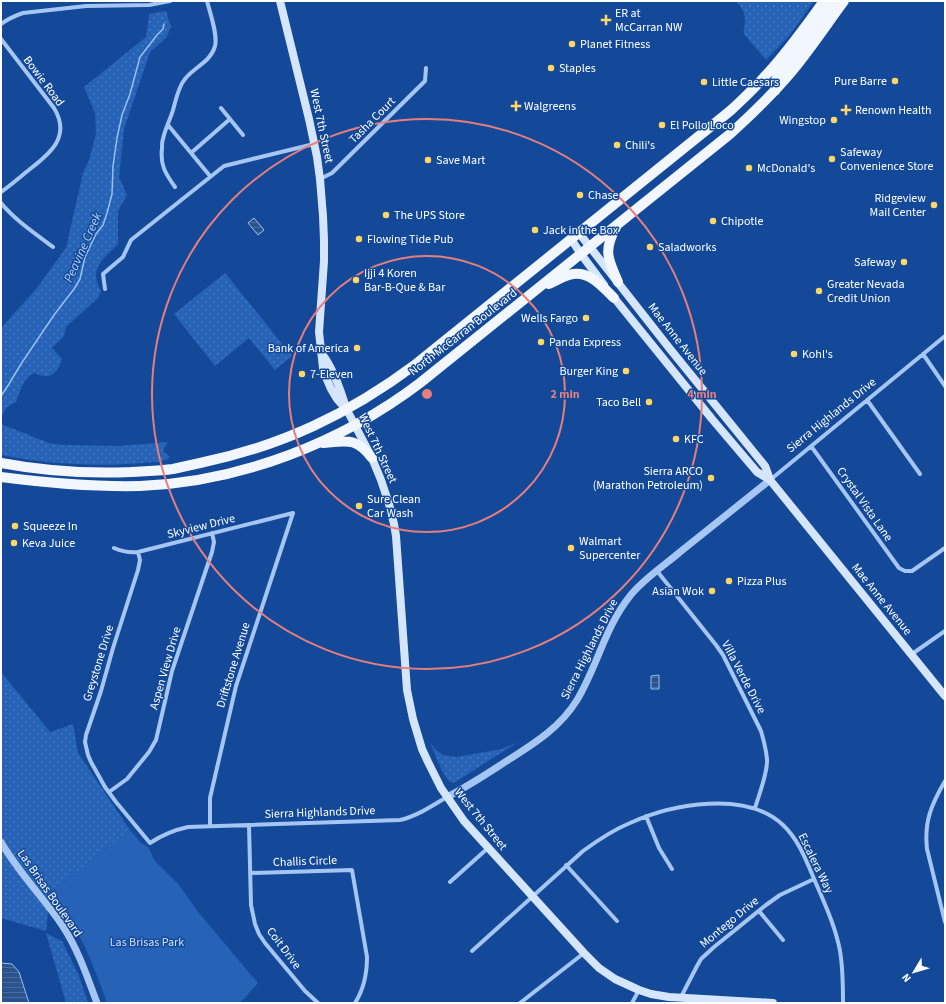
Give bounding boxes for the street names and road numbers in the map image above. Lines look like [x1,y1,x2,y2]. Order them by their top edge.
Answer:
street label: Bowie Road [19,53,68,110]
street label: West 7th Street [305,87,338,165]
street label: Tasha Court [345,93,399,147]
street label: North McCarran Boulevard [406,285,521,380]
street label: Mae Anne Avenue [644,299,711,379]
street label: Sierra Highlands Drive [783,374,880,457]
street label: West 7th Street [354,410,401,486]
street label: Crystal Vista Lane [833,464,897,545]
street label: Skyview Drive [165,510,237,543]
street label: Mae Anne Avenue [847,560,916,639]
street label: Sierra Highlands Drive [557,596,622,703]
street label: Driftstone Avenue [212,620,255,710]
street label: Greystone Drive [79,623,118,703]
street label: Aspen View Drive [146,625,185,712]
street label: Villa Verde Drive [717,638,770,717]
street label: West 7th Street [450,785,511,854]
street label: Sierra Highlands Drive [264,802,376,823]
street label: Escalera Way [794,830,838,897]
street label: Las Brisas Boulevard [13,846,86,940]
street label: Challis Circle [273,852,337,871]
street label: Montego Drive [696,893,763,952]
street label: Coit Drive [262,924,305,973]

